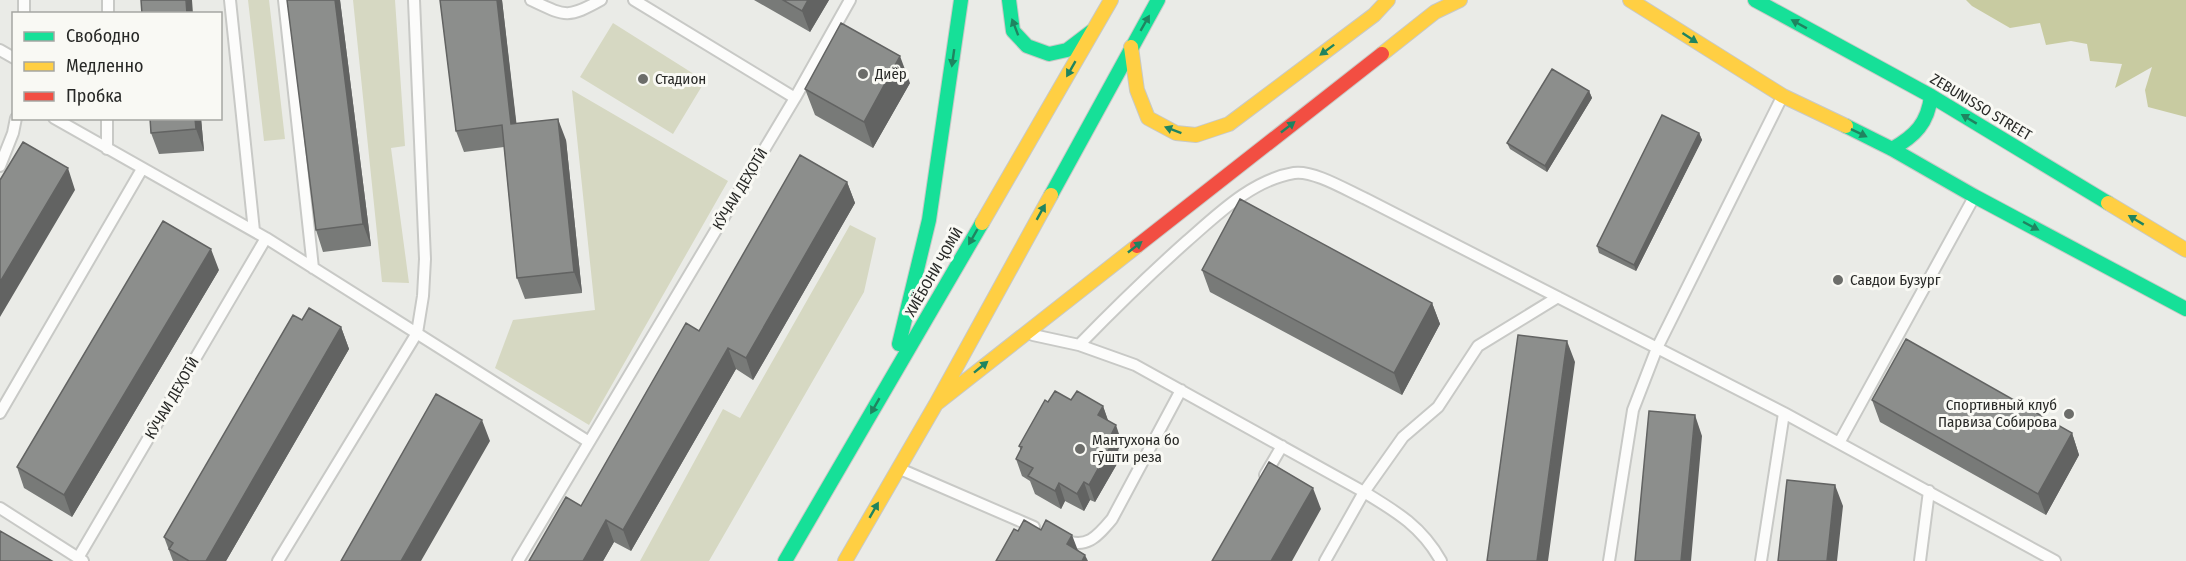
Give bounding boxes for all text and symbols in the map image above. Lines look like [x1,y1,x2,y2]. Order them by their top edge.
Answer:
legend [12,12,222,120]
one-way arrow [1140,14,1150,31]
one-way arrow [1009,18,1019,36]
one-way arrow [1790,19,1807,29]
text: Свободно [66,25,140,47]
one-way arrow [1681,32,1697,44]
one-way arrow [1320,44,1335,56]
one-way arrow [948,49,957,68]
text: Медленно [66,55,144,77]
one-way arrow [1066,61,1076,78]
place label: Диёр [874,65,907,83]
marker: Диёр [856,67,870,81]
place label: Стадион [655,70,706,88]
street label: ZEBUNISSO STREET [1927,70,2035,144]
marker: Стадион [636,72,650,86]
text: Пробка [66,85,122,107]
one-way arrow [1961,113,1977,124]
one-way arrow [1281,121,1296,133]
one-way arrow [1164,125,1182,135]
one-way arrow [1851,129,1868,138]
street label: КӮЧАИ ДЕҲОТӢ [709,145,771,233]
one-way arrow [1036,203,1046,220]
one-way arrow [2127,215,2144,225]
one-way arrow [2022,221,2039,231]
street label: ХИЁБОНИ ҶОМӢ [901,224,967,320]
one-way arrow [968,229,978,246]
one-way arrow [1127,240,1143,253]
place label: Савдои Бузург [1850,271,1941,289]
marker: Савдои Бузург [1831,273,1845,287]
street label: КӮЧАИ ДЕҲОТӢ [141,354,203,442]
one-way arrow [974,362,989,374]
place label: Спортивный клуб Парвиза Собирова [1938,396,2057,431]
one-way arrow [870,398,880,415]
marker: Спортивный клуб Парвиза Собирова [2062,407,2076,421]
place label: Мантухона бо гӯшти реза [1092,431,1180,466]
marker: Мантухона бо гӯшти реза [1073,442,1087,456]
one-way arrow [869,502,879,519]

